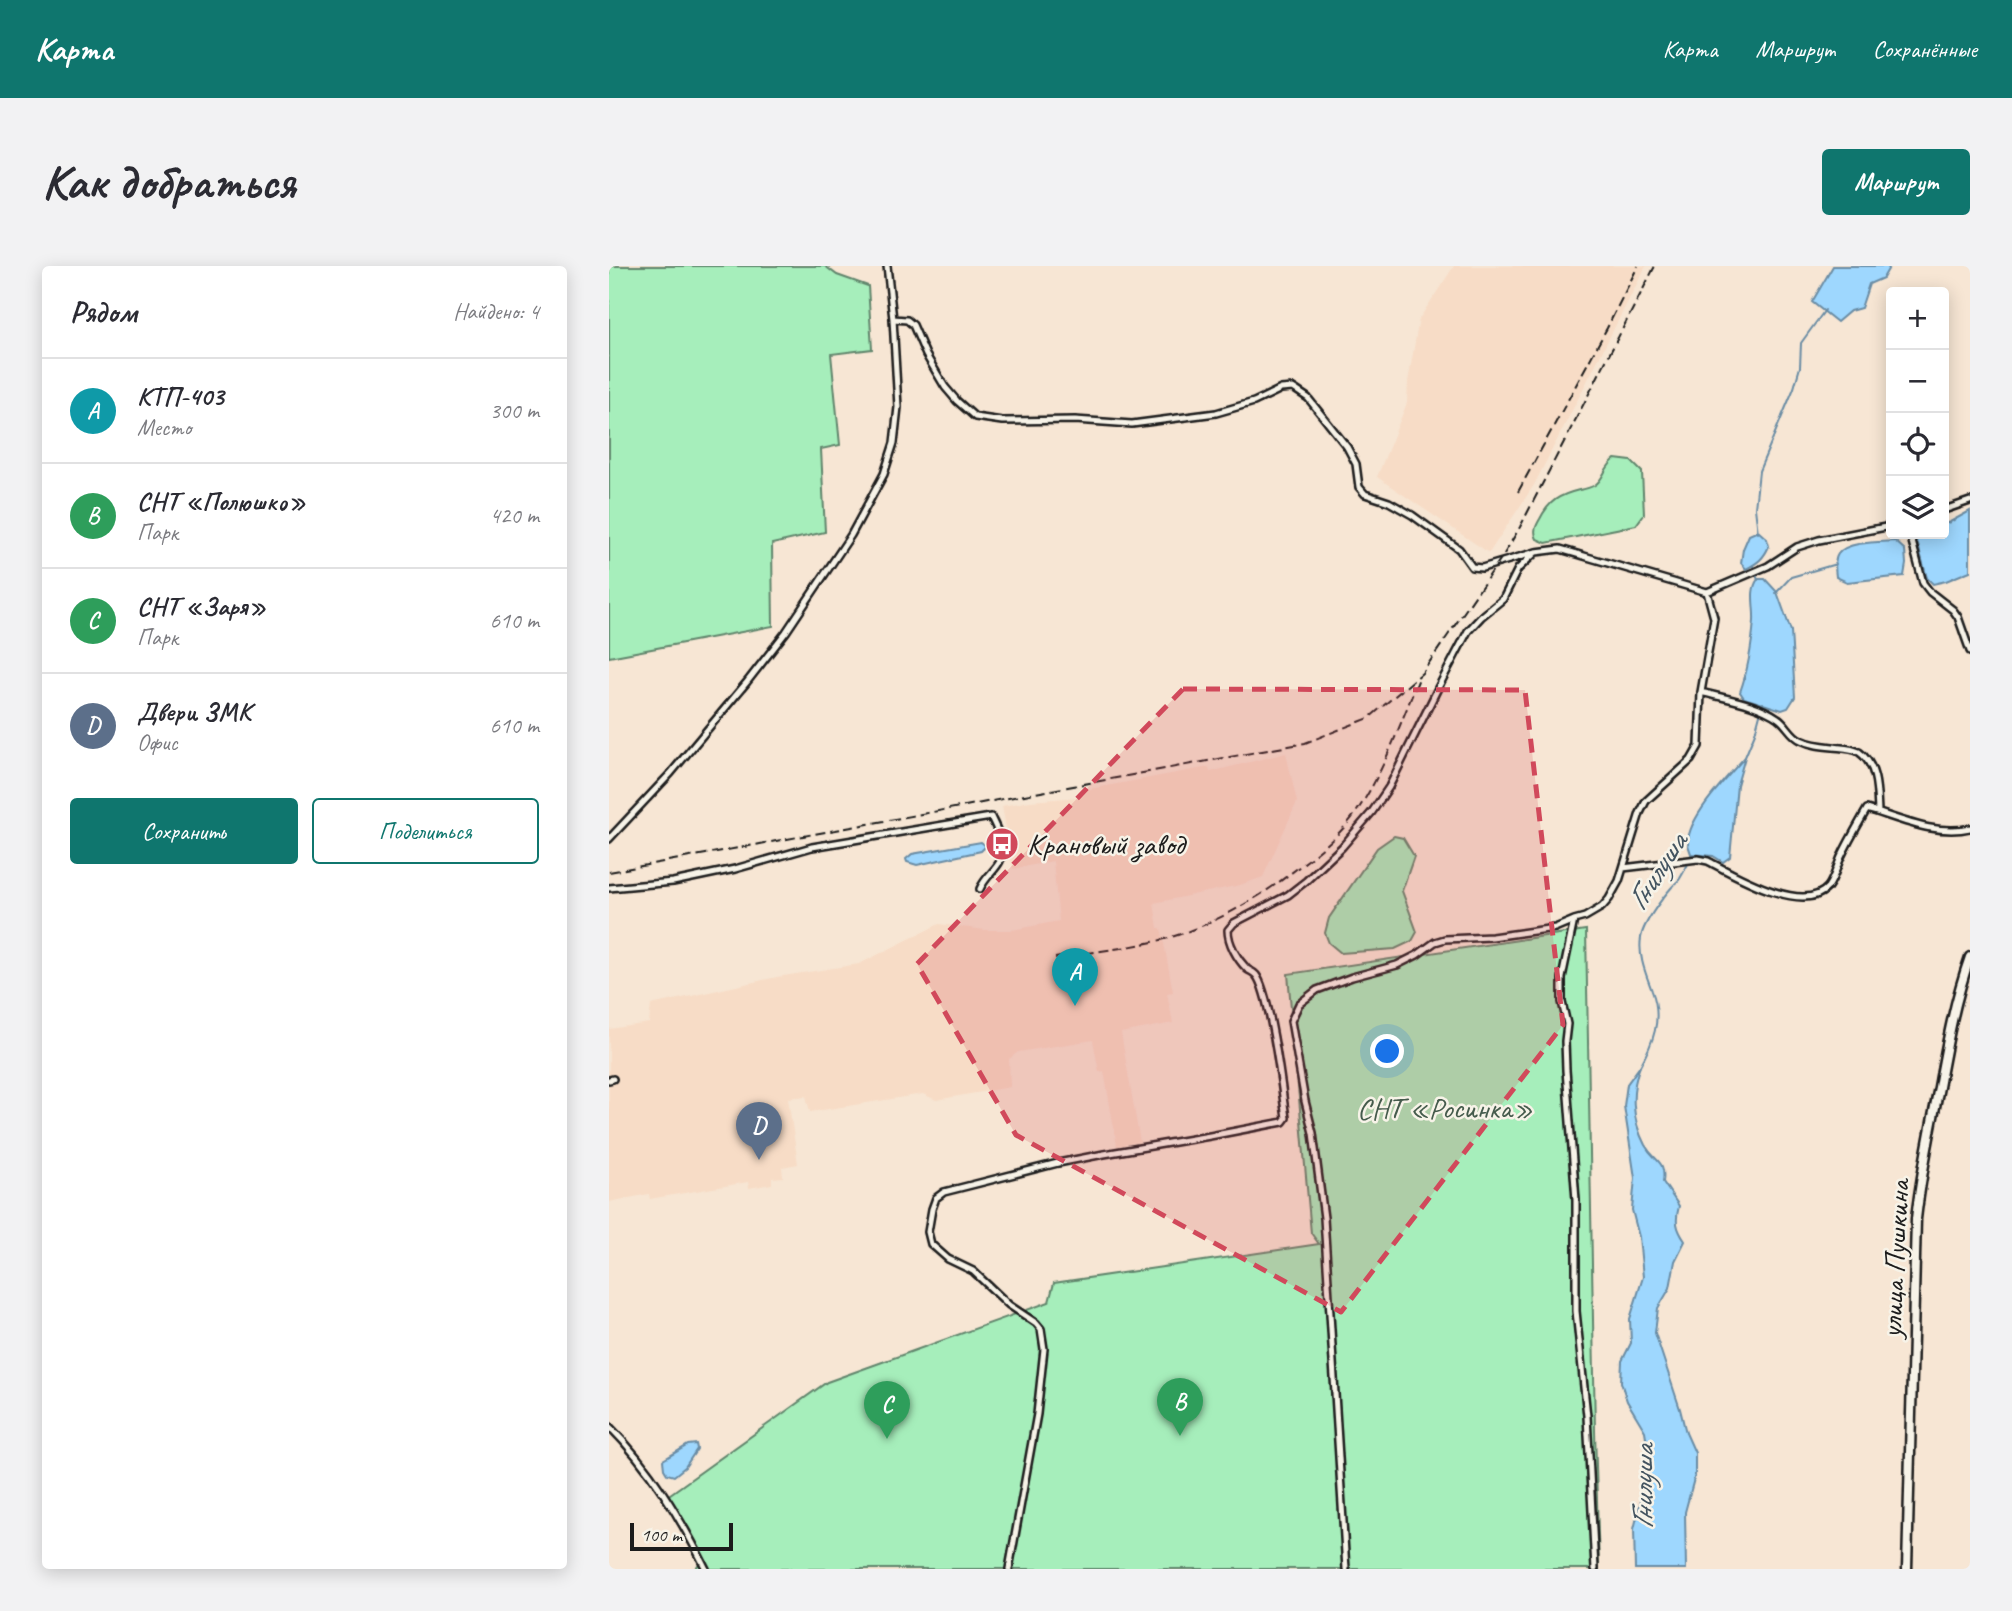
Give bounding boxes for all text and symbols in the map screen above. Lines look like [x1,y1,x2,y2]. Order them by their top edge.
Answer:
text: Карта [35,28,114,70]
text: Карта [1663,34,1718,64]
text: Маршрут [1756,34,1835,64]
text: Сохранённые [1873,34,1977,64]
button: Маршрут [1822,149,1970,215]
text: Как добраться [42,151,295,213]
map controls [1886,287,1949,539]
button: + [1886,287,1949,350]
text: Рядом [70,293,137,331]
text: Найдено: 4 [453,297,539,326]
button: − [1886,350,1949,413]
text: КТП-403 [137,380,224,413]
text: A [87,396,99,425]
text: 300 m [490,396,539,425]
text: Место [137,413,191,442]
button: locate [1886,413,1949,476]
button: layers [1886,476,1949,539]
text: СНТ «Полюшко» [137,485,306,518]
text: B [87,501,99,530]
text: 420 m [490,501,539,530]
text: Парк [137,518,178,547]
text: СНТ «Заря» [137,590,266,623]
text: C [88,606,98,635]
text: 610 m [490,606,539,635]
text: Парк [137,623,178,652]
text: Двери ЗМК [137,695,251,728]
text: D [86,711,100,740]
text: 610 m [490,711,539,740]
text: Офис [137,728,177,757]
button: Сохранить [70,798,298,864]
button: Поделиться [312,798,539,864]
water label: Гнилуша [1616,822,1699,918]
bus stop icon: Крановый завод [983,825,1021,863]
place label: Крановый завод [1027,825,1188,863]
pin: A [1052,948,1098,1006]
your location [1370,1034,1404,1068]
park label: СНТ «Росинка» [1357,1089,1533,1127]
pin: D [736,1102,782,1160]
street label: улица Пушкина [1872,1176,1918,1341]
pin: B [1157,1378,1203,1436]
pin: C [864,1381,910,1439]
water label: Гнилуша [1621,1441,1664,1529]
scale bar [630,1520,733,1552]
text: 100 m [641,1523,682,1547]

